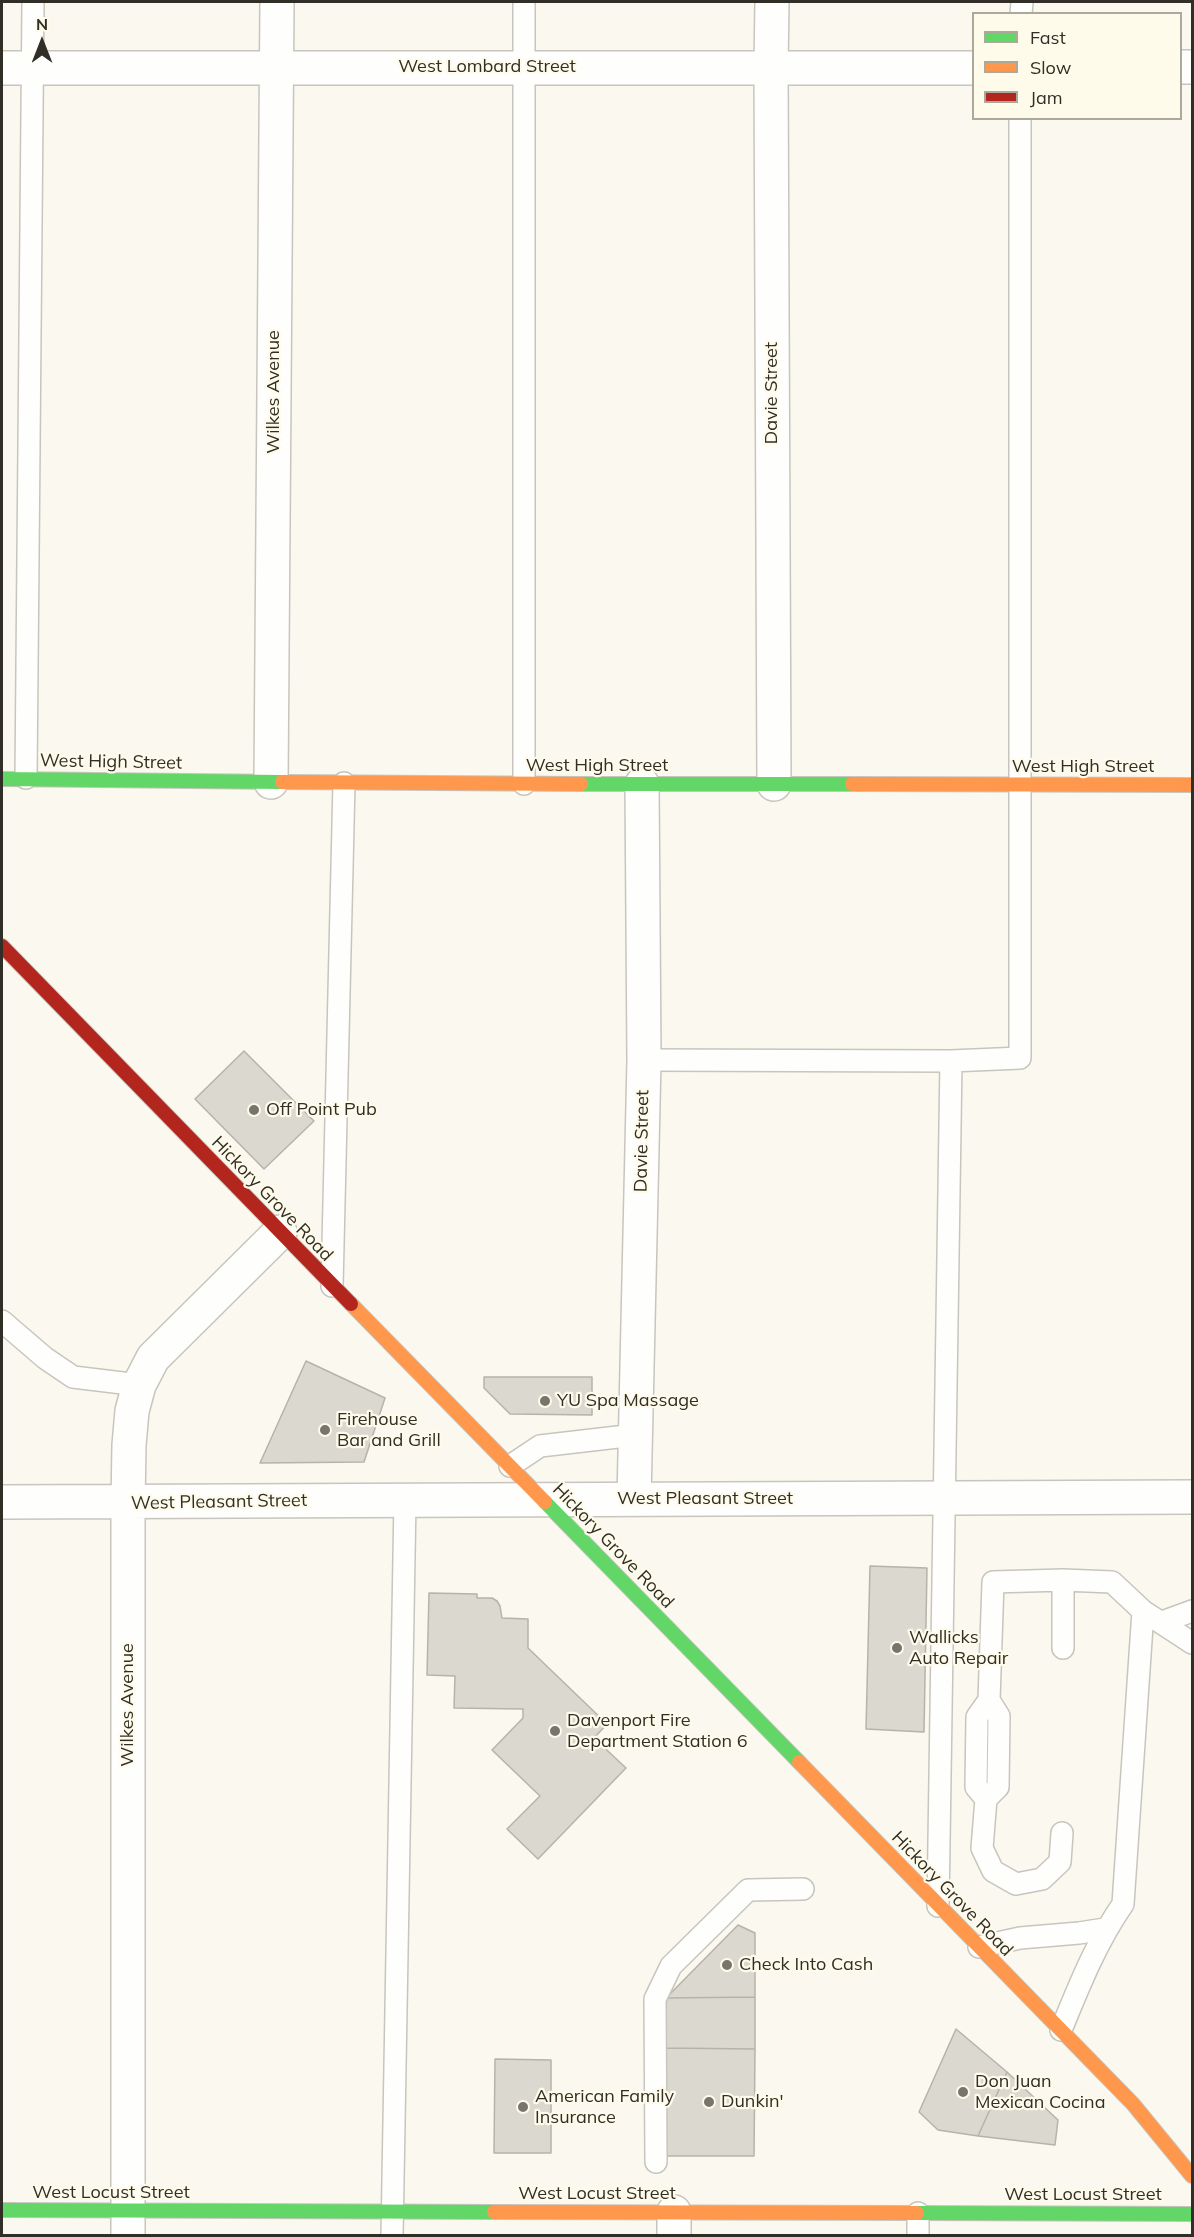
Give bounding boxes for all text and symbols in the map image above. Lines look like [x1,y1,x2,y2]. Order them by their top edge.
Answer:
north arrow [12,12,72,72]
legend [972,12,1182,120]
text: N [36,14,48,34]
text: Fast [1030,26,1066,49]
street label: West Lombard Street [398,56,576,78]
text: Slow [1030,56,1071,79]
text: Jam [1030,86,1063,109]
street label: Wilkes Avenue [263,330,285,454]
street label: Davie Street [761,342,783,444]
street label: West High Street [40,750,182,774]
street label: West High Street [526,755,668,777]
street label: West High Street [1012,756,1154,778]
street label: Davie Street [630,1090,654,1192]
place label: Off Point Pub [266,1099,377,1121]
marker: Off Point Pub [247,1103,261,1117]
street label: Hickory Grove Road [207,1132,337,1266]
place label: YU Spa Massage [557,1390,699,1412]
marker: YU Spa Massage [538,1394,552,1408]
place label: Firehouse Bar and Grill [337,1409,441,1452]
marker: Firehouse Bar and Grill [318,1423,332,1437]
street label: Hickory Grove Road [548,1479,678,1613]
street label: West Pleasant Street [617,1488,793,1510]
street label: West Pleasant Street [131,1490,307,1514]
place label: Wallicks Auto Repair [909,1627,1008,1670]
marker: Wallicks Auto Repair [890,1641,904,1655]
street label: Wilkes Avenue [117,1643,139,1767]
place label: Davenport Fire Department Station 6 [567,1710,747,1752]
marker: Davenport Fire Department Station 6 [548,1724,562,1738]
street label: Hickory Grove Road [887,1827,1017,1961]
place label: Check Into Cash [739,1954,873,1976]
marker: Check Into Cash [720,1958,734,1972]
place label: Don Juan Mexican Cocina [975,2071,1105,2114]
marker: Don Juan Mexican Cocina [956,2085,970,2099]
place label: American Family Insurance [535,2086,674,2128]
place label: Dunkin' [721,2091,783,2113]
marker: Dunkin' [702,2095,716,2109]
marker: American Family Insurance [516,2100,530,2114]
street label: West Locust Street [32,2182,190,2204]
street label: West Locust Street [518,2183,676,2205]
street label: West Locust Street [1004,2184,1162,2206]

